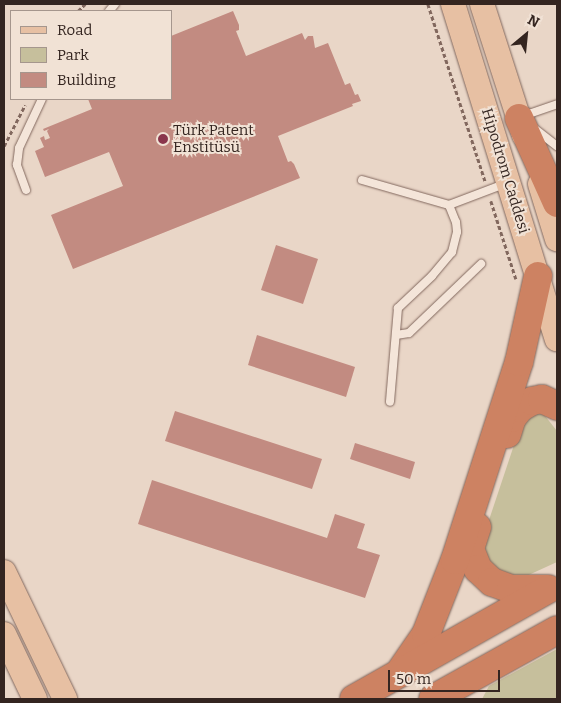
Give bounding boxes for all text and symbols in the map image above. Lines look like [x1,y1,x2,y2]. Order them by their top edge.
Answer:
legend [10,10,172,100]
north arrow [501,10,551,60]
text: N [525,11,542,31]
text: Road [57,21,92,39]
text: Park [57,46,89,64]
text: Building [57,71,116,89]
street label: Hipodrom Caddesi [477,106,533,236]
place label: Türk Patent Enstitüsü [173,121,254,156]
marker: Türk Patent Enstitüsü [157,133,169,145]
scale bar [391,660,504,692]
text: 50 m [396,670,431,688]

